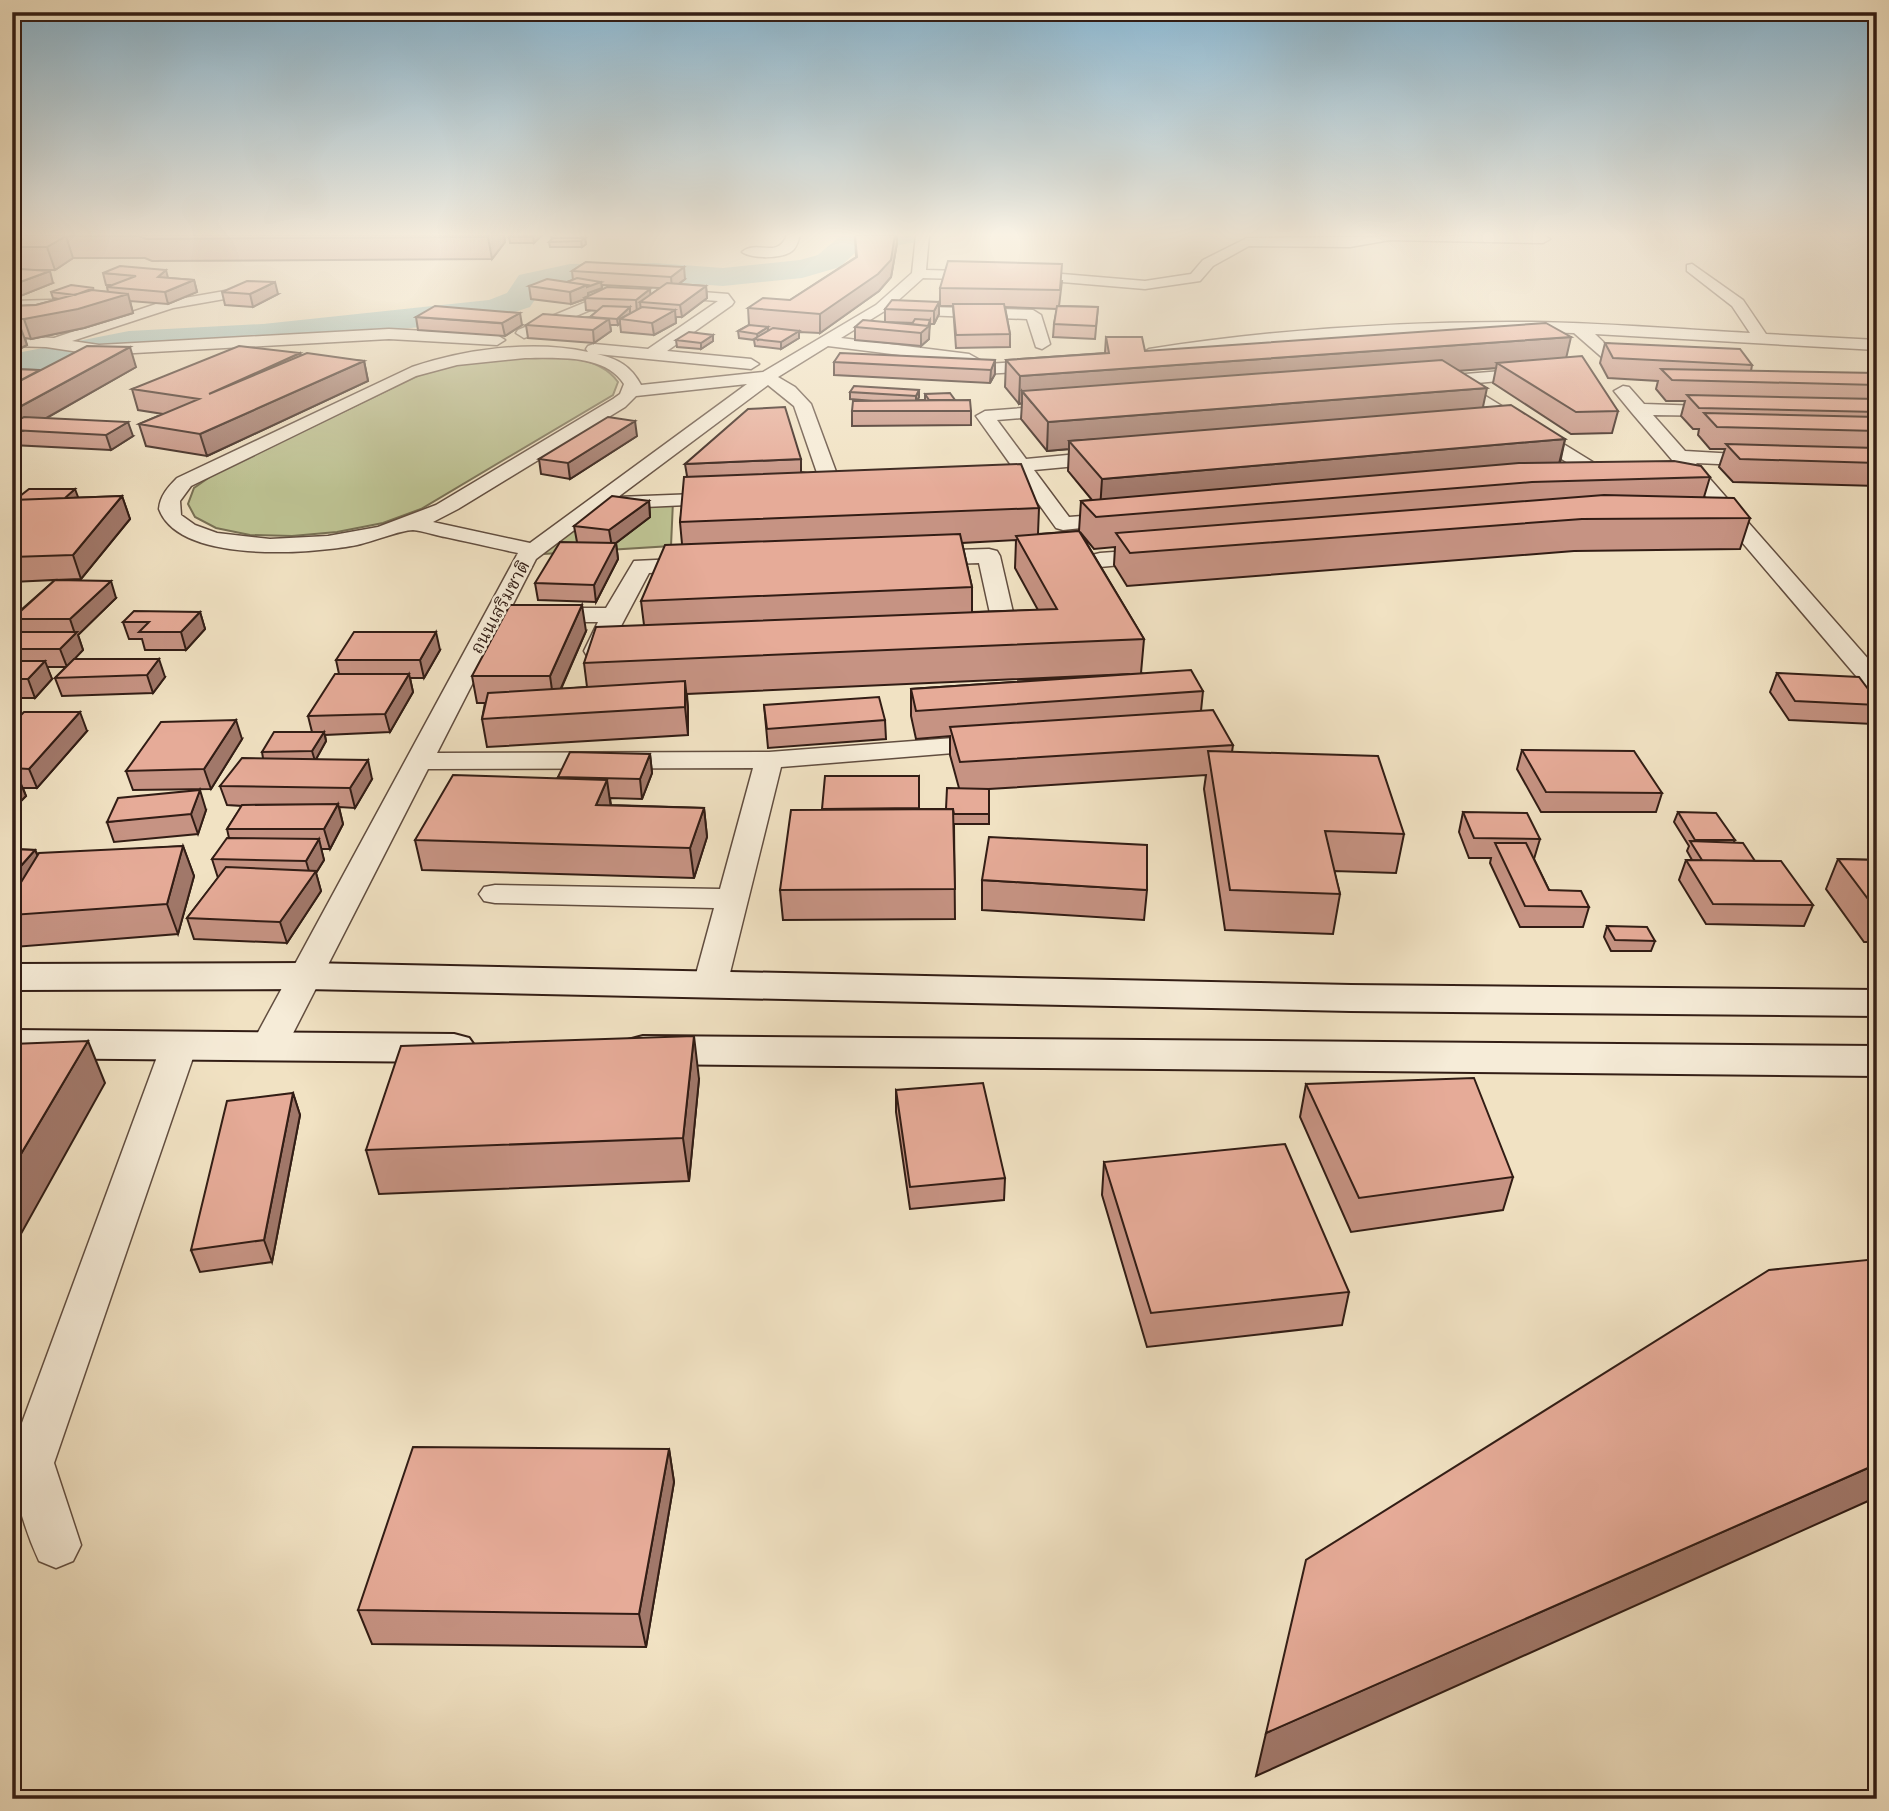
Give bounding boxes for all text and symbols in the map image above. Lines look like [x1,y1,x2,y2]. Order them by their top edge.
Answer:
street label: ถนนเสริมชาติ [466,557,535,658]

